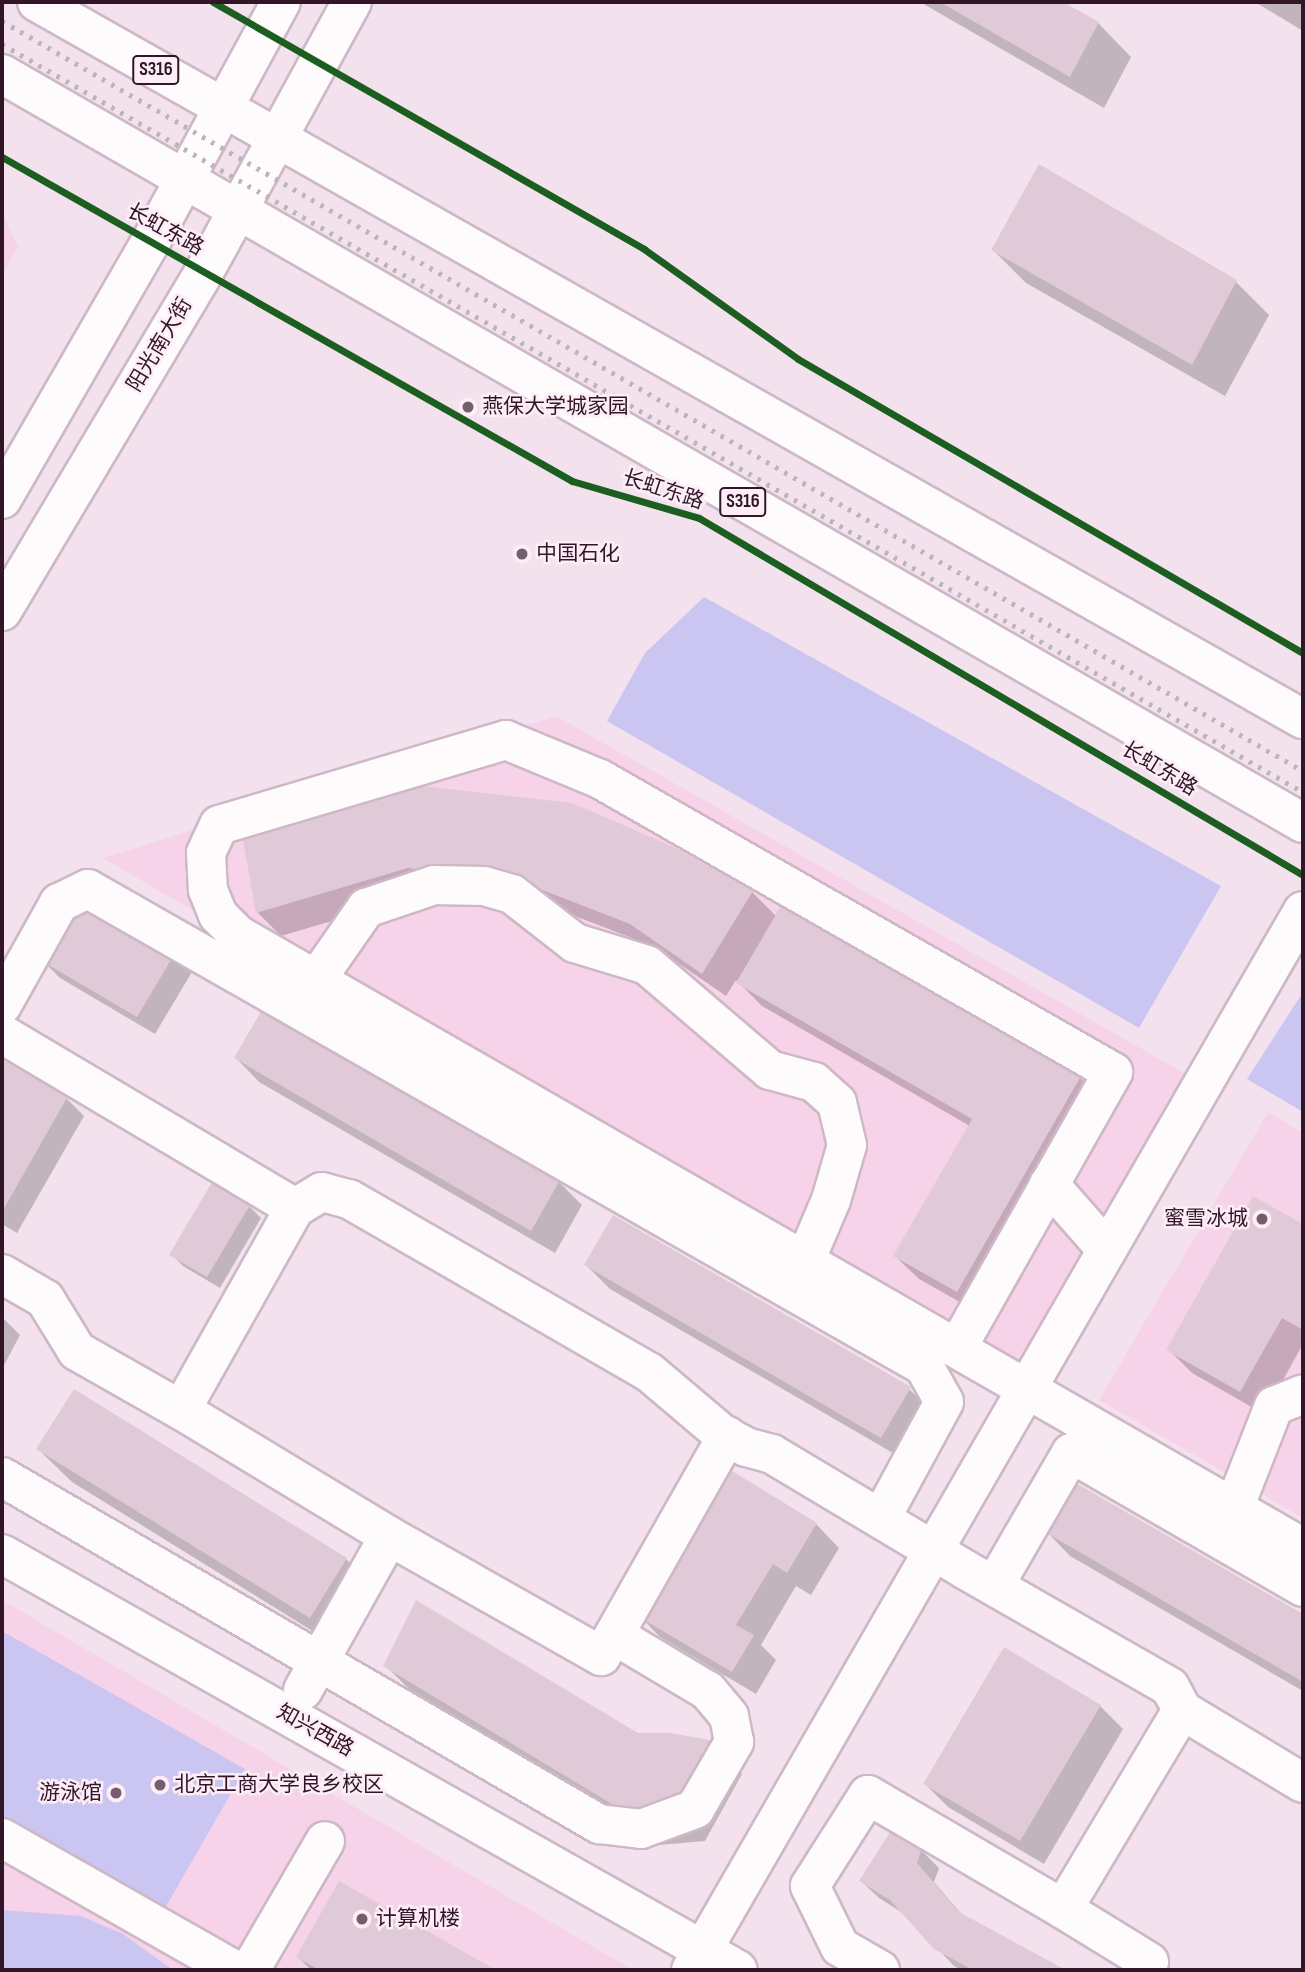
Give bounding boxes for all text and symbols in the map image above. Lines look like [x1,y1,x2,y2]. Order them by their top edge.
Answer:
road number: S316 [132,54,180,86]
street label: 长虹东路 [122,199,208,261]
street label: 阳光南大街 [122,294,198,396]
place label: 燕保大学城家园 [482,394,629,420]
marker: 燕保大学城家园 [460,399,476,415]
street label: 长虹东路 [619,465,707,515]
road number: S316 [718,486,768,517]
place label: 中国石化 [536,541,620,567]
marker: 中国石化 [514,546,530,562]
street label: 长虹东路 [1117,737,1201,801]
place label: 蜜雪冰城 [1164,1206,1248,1232]
marker: 蜜雪冰城 [1254,1211,1270,1227]
street label: 知兴西路 [272,1700,358,1762]
place label: 北京工商大学良乡校区 [174,1772,384,1798]
marker: 北京工商大学良乡校区 [152,1777,168,1793]
place label: 游泳馆 [39,1780,102,1806]
marker: 游泳馆 [108,1785,124,1801]
place label: 计算机楼 [376,1906,460,1932]
marker: 计算机楼 [354,1911,370,1927]

